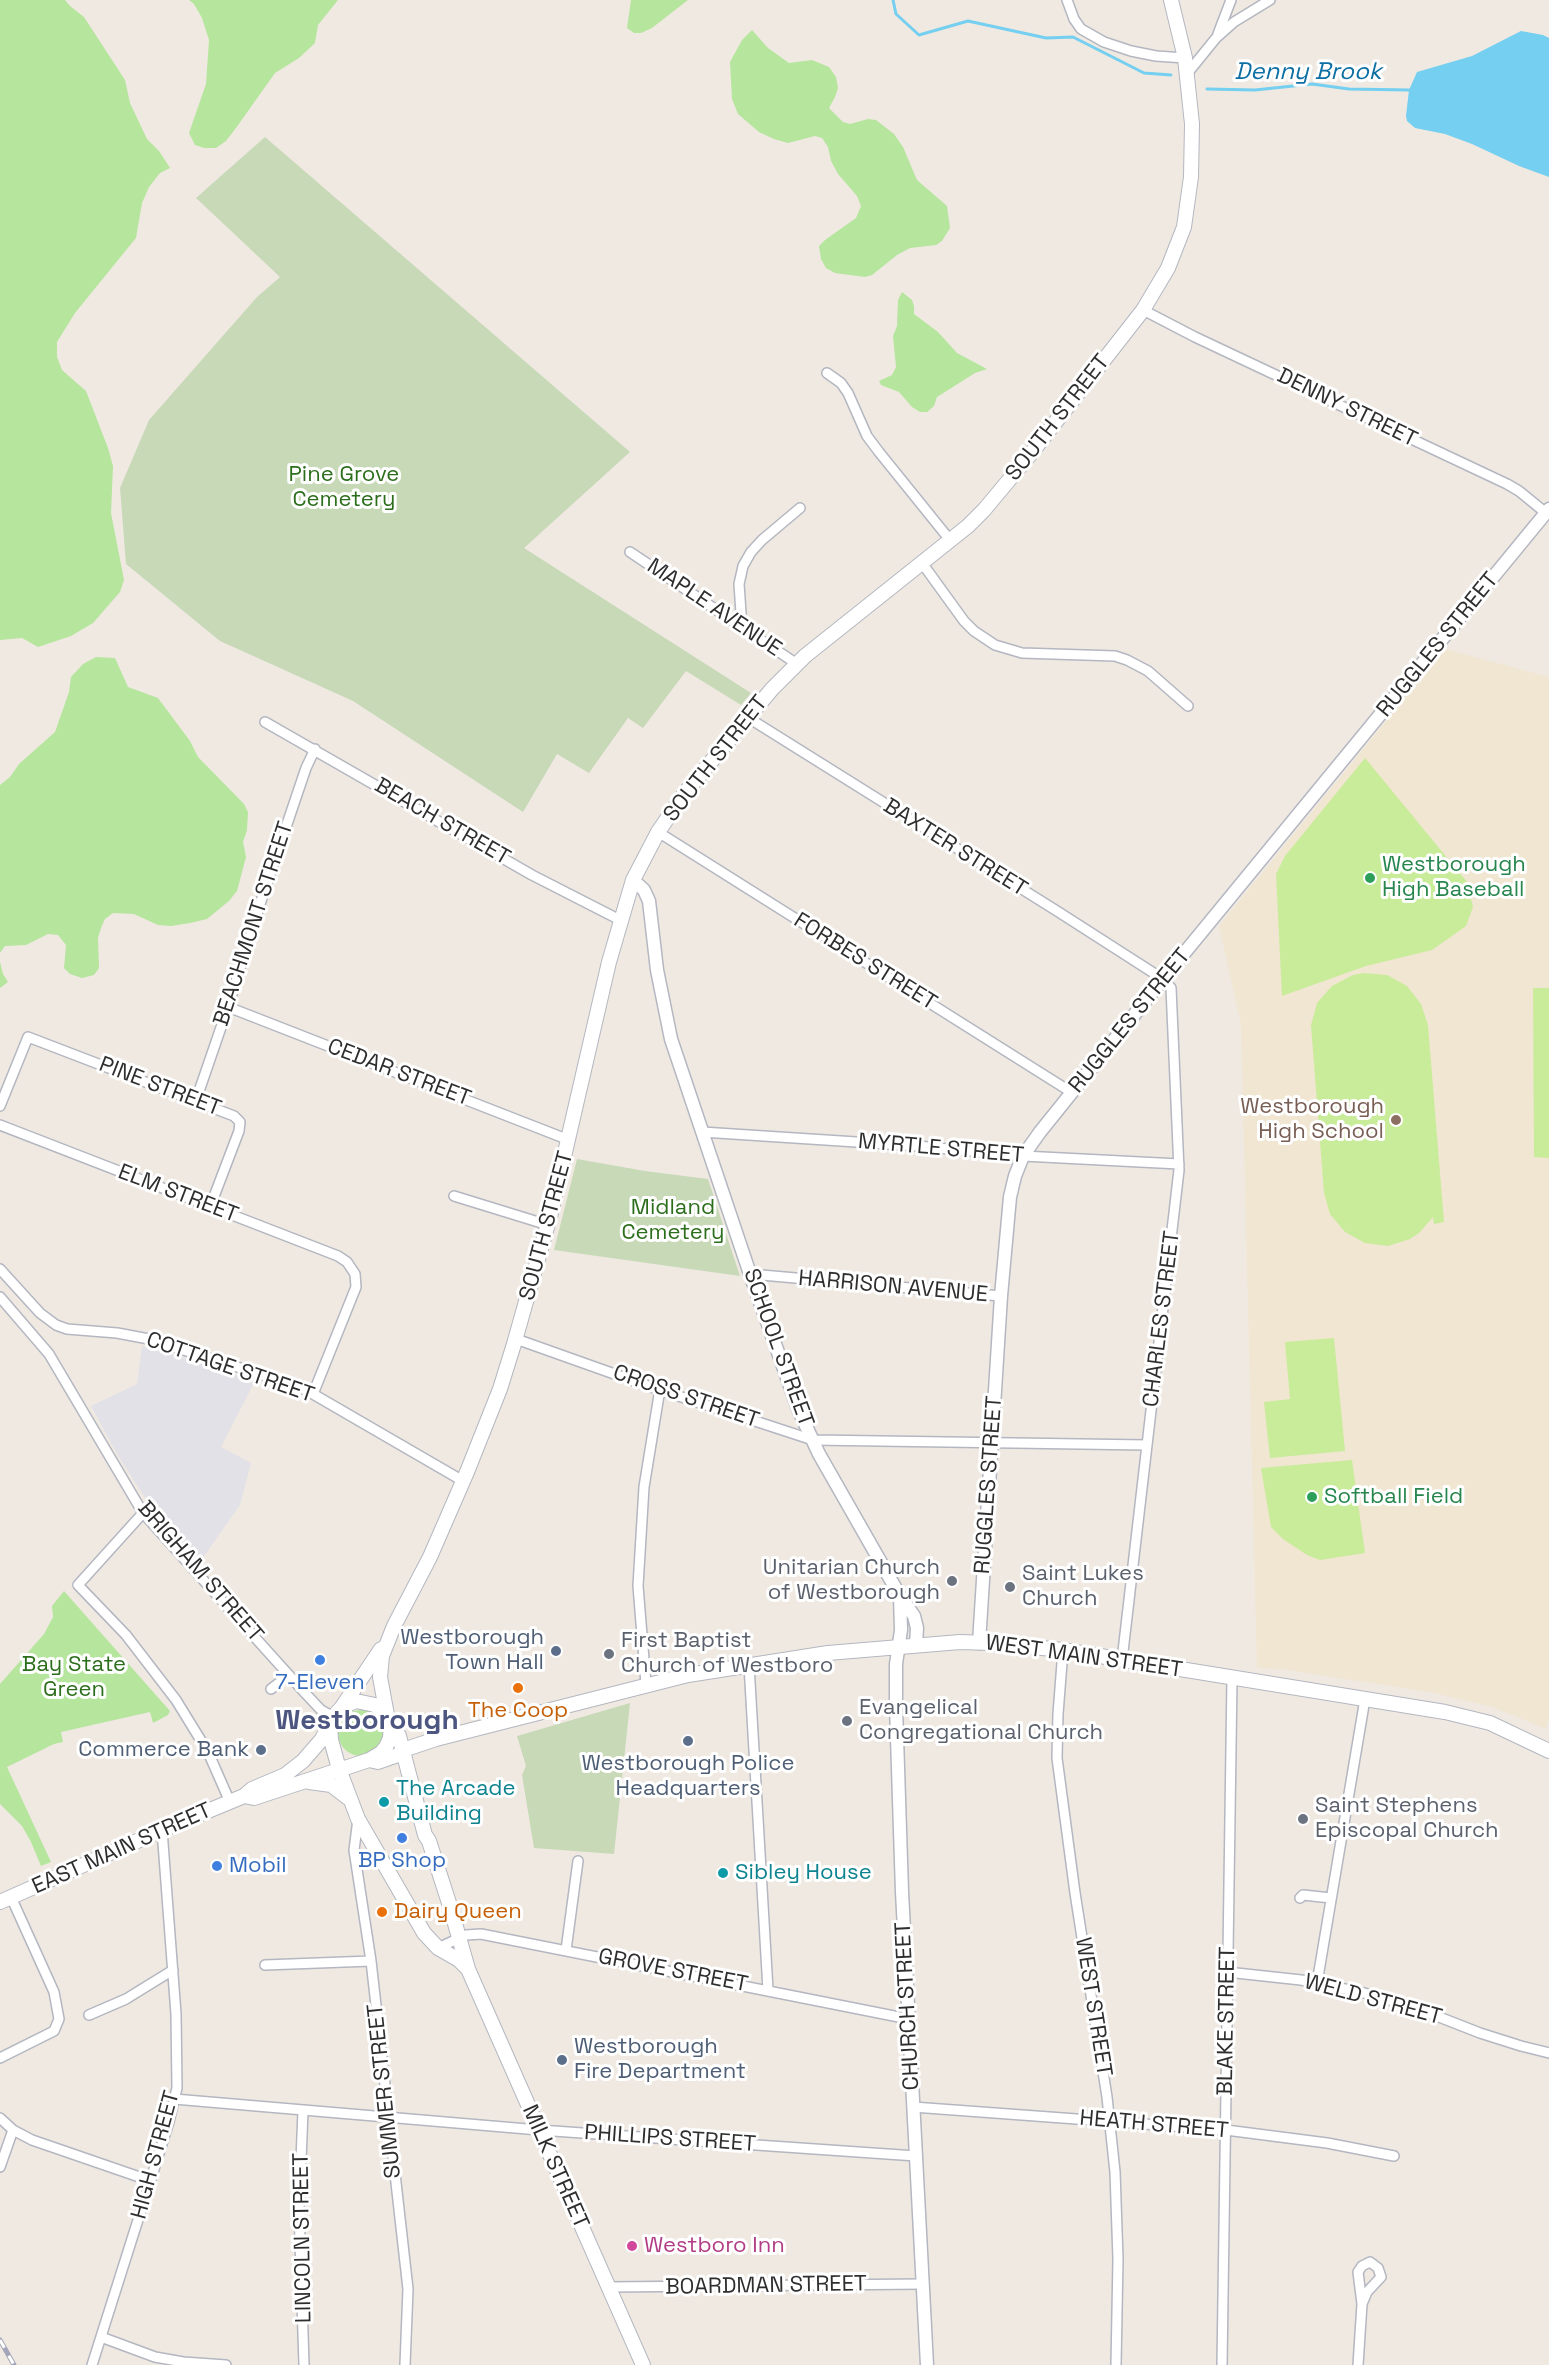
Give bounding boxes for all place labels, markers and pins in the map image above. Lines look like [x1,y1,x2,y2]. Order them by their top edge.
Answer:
place label: Westborough High Baseball [1382,852,1526,903]
marker: Westborough High Baseball [1363,871,1377,885]
place label: Westborough High School [1240,1094,1384,1146]
marker: Westborough High School [1389,1113,1403,1127]
place label: Softball Field [1324,1484,1463,1510]
marker: Softball Field [1305,1490,1319,1504]
place label: Unitarian Church of Westborough [763,1555,940,1606]
place label: Saint Lukes Church [1022,1561,1144,1612]
marker: Unitarian Church of Westborough [945,1574,959,1588]
marker: Saint Lukes Church [1003,1580,1017,1594]
place label: Westborough Town Hall [400,1625,544,1676]
place label: First Baptist Church of Westboro [621,1628,833,1680]
marker: Westborough Town Hall [549,1644,563,1658]
marker: First Baptist Church of Westboro [602,1647,616,1661]
marker: 7-Eleven [313,1653,327,1667]
place label: 7-Eleven [275,1670,365,1696]
marker: The Coop [511,1681,525,1695]
place label: Evangelical Congregational Church [859,1695,1103,1747]
place label: The Coop [468,1698,568,1724]
marker: Evangelical Congregational Church [840,1714,854,1728]
marker: Westborough Police Headquarters [681,1734,695,1748]
place label: Commerce Bank [78,1737,249,1763]
marker: Commerce Bank [254,1743,268,1757]
place label: Westborough Police Headquarters [582,1751,794,1802]
place label: The Arcade Building [396,1776,516,1828]
place label: Saint Stephens Episcopal Church [1315,1793,1499,1844]
marker: The Arcade Building [377,1795,391,1809]
marker: Saint Stephens Episcopal Church [1296,1812,1310,1826]
marker: BP Shop [395,1831,409,1845]
place label: BP Shop [358,1848,446,1874]
place label: Mobil [229,1853,287,1879]
marker: Mobil [210,1859,224,1873]
place label: Sibley House [735,1860,872,1886]
marker: Sibley House [716,1866,730,1880]
place label: Dairy Queen [394,1899,522,1925]
marker: Dairy Queen [375,1905,389,1919]
place label: Westborough Fire Department [574,2034,746,2086]
marker: Westborough Fire Department [555,2053,569,2067]
place label: Westboro Inn [644,2233,785,2259]
marker: Westboro Inn [625,2239,639,2253]

